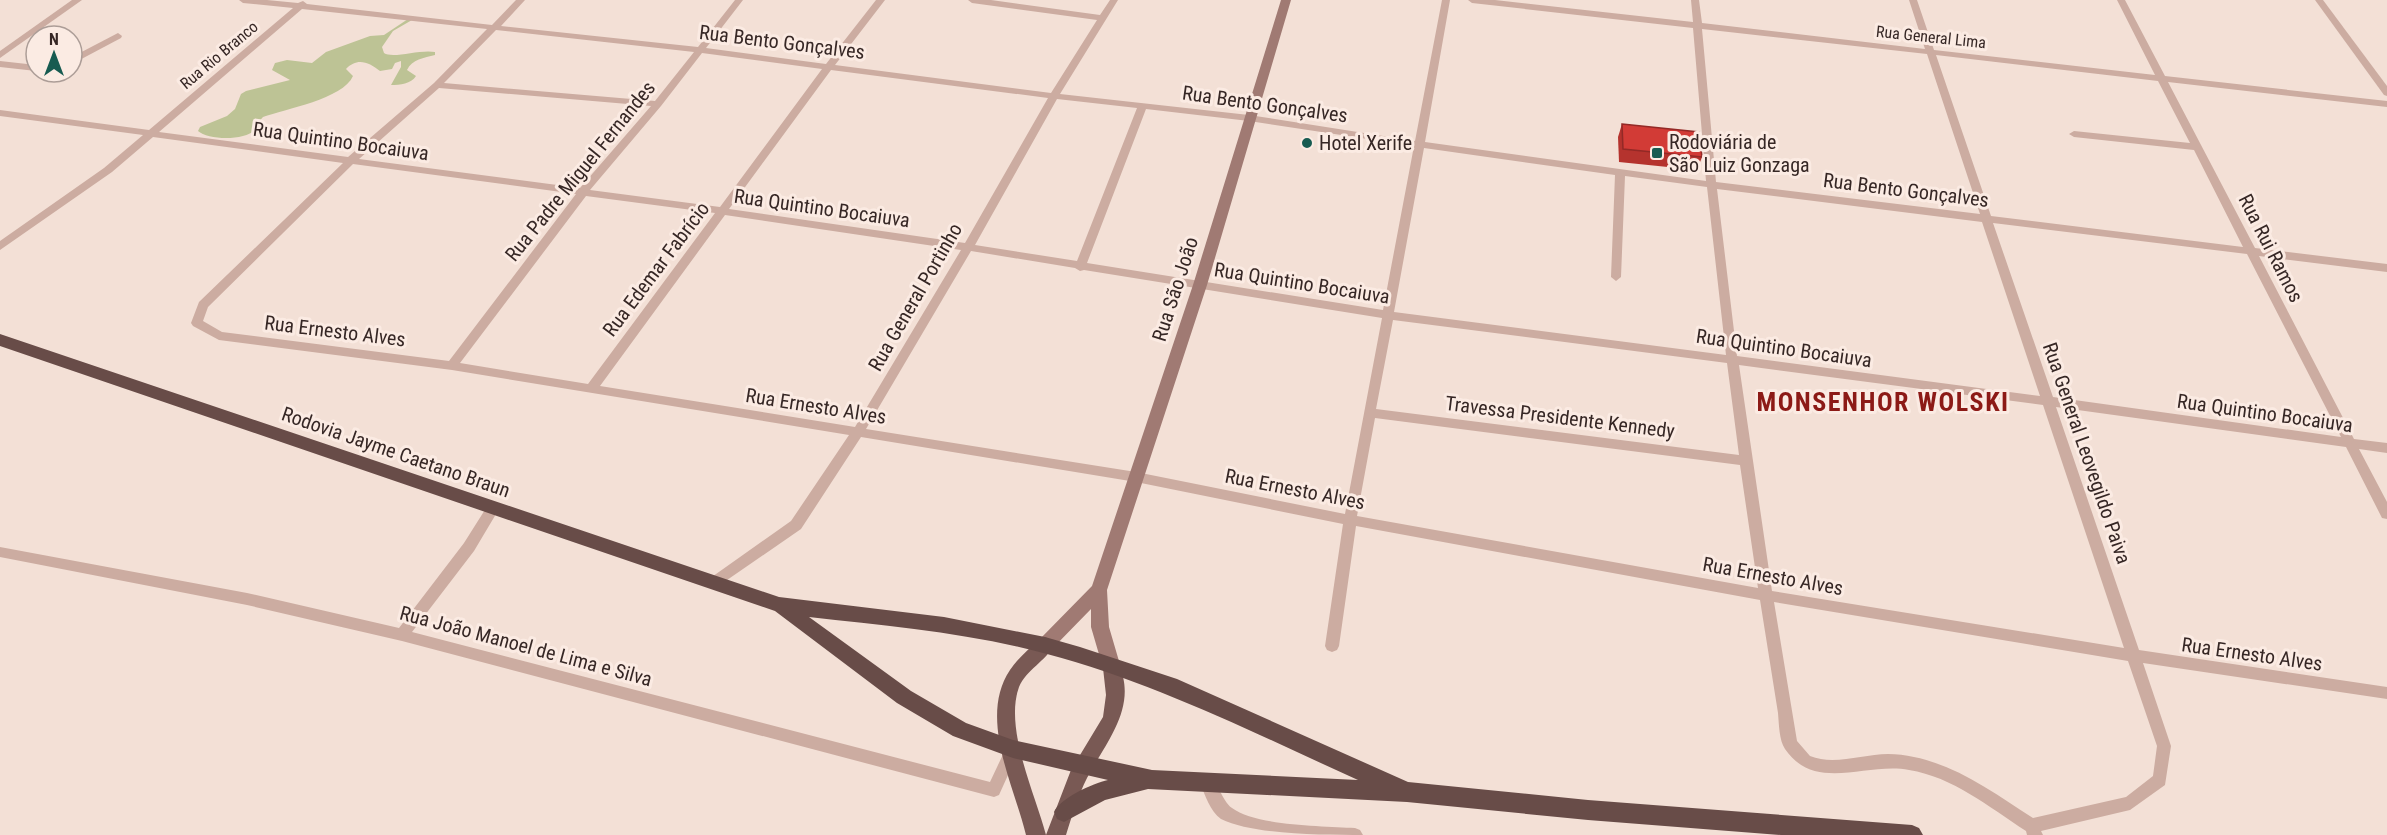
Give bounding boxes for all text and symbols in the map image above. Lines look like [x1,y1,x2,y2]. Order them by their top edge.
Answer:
street label: Rua Rio Branco [176,17,262,93]
street label: Rua Bento Gonçalves [698,20,866,64]
street label: Rua General Lima [1875,22,1987,52]
north arrow [24,24,84,84]
text: N [49,30,59,49]
street label: Rua Padre Miguel Fernandes [500,76,660,266]
street label: Rua Bento Gonçalves [1181,81,1349,127]
street label: Rua Quintino Bocaiuva [252,117,430,165]
place label: Rodoviária de São Luiz Gonzaga [1669,130,1810,177]
place label: Hotel Xerife [1319,131,1412,155]
marker: Hotel Xerife [1300,136,1314,150]
marker: Rodoviária de São Luiz Gonzaga [1650,146,1664,160]
street label: Rua Bento Gonçalves [1822,168,1990,212]
street label: Rua Quintino Bocaiuva [733,184,911,232]
street label: Rua Rui Ramos [2233,190,2309,306]
street label: Rua Edemar Fabrício [598,197,714,341]
street label: Rua General Portinho [863,219,967,375]
street label: Rua São João [1147,234,1203,344]
street label: Rua Quintino Bocaiuva [1213,257,1391,309]
street label: Rua Ernesto Alves [263,310,407,352]
street label: Rua Quintino Bocaiuva [1695,324,1873,372]
street label: Rua General Leovegildo Paiva [2038,339,2136,567]
street label: Rua Ernesto Alves [744,383,888,429]
district label: MONSENHOR WOLSKI [1756,387,2010,417]
street label: Rua Quintino Bocaiuva [2176,389,2354,437]
street label: Travessa Presidente Kennedy [1444,391,1676,443]
street label: Rodovia Jayme Caetano Braun [279,402,513,502]
street label: Rua Ernesto Alves [1223,464,1367,514]
street label: Rua Ernesto Alves [1701,552,1845,600]
street label: Rua João Manoel de Lima e Silva [397,601,655,691]
street label: Rua Ernesto Alves [2180,632,2324,676]

